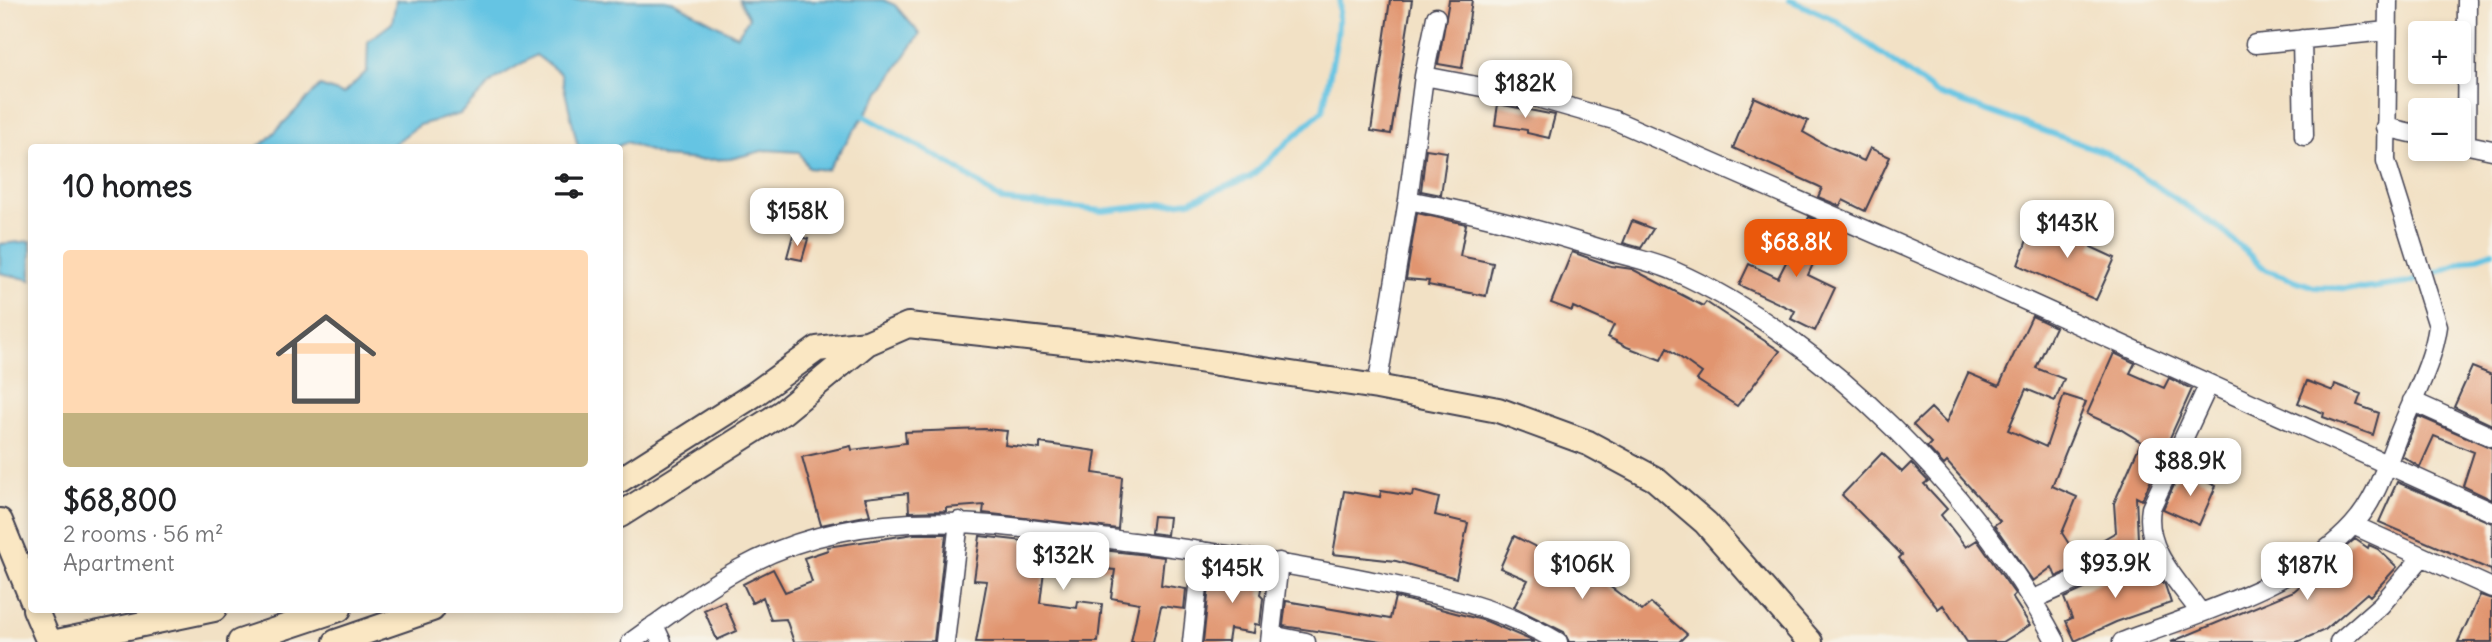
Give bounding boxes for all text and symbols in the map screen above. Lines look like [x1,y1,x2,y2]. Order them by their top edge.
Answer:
map controls [2408,21,2471,161]
button: + [2408,21,2471,84]
pin: $182K [1476,60,1574,120]
text: $182K [1494,68,1556,97]
button: − [2408,98,2471,161]
text: 10 homes [63,167,192,205]
icon: filters [550,167,588,205]
pin: $158K [748,188,846,248]
text: $158K [766,196,828,225]
pin: $143K [2018,201,2116,260]
text: $143K [2036,208,2098,237]
pin: $68.8K [1739,219,1853,279]
text: $68.8K [1760,227,1832,256]
icon: home [263,296,389,422]
pin: $88.9K [2133,438,2247,498]
text: $88.9K [2154,446,2226,475]
text: $68,800 [63,481,177,519]
text: 2 rooms · 56 m² [63,519,224,548]
pin: $132K [1014,532,1112,592]
text: $132K [1032,540,1094,569]
pin: $93.9K [2058,540,2172,600]
pin: $106K [1533,542,1631,601]
pin: $187K [2258,542,2356,602]
pin: $145K [1183,546,1281,605]
text: Apartment [63,548,175,577]
text: $93.9K [2079,548,2151,577]
text: $106K [1550,549,1614,578]
text: $187K [2277,550,2337,579]
text: $145K [1201,553,1263,582]

